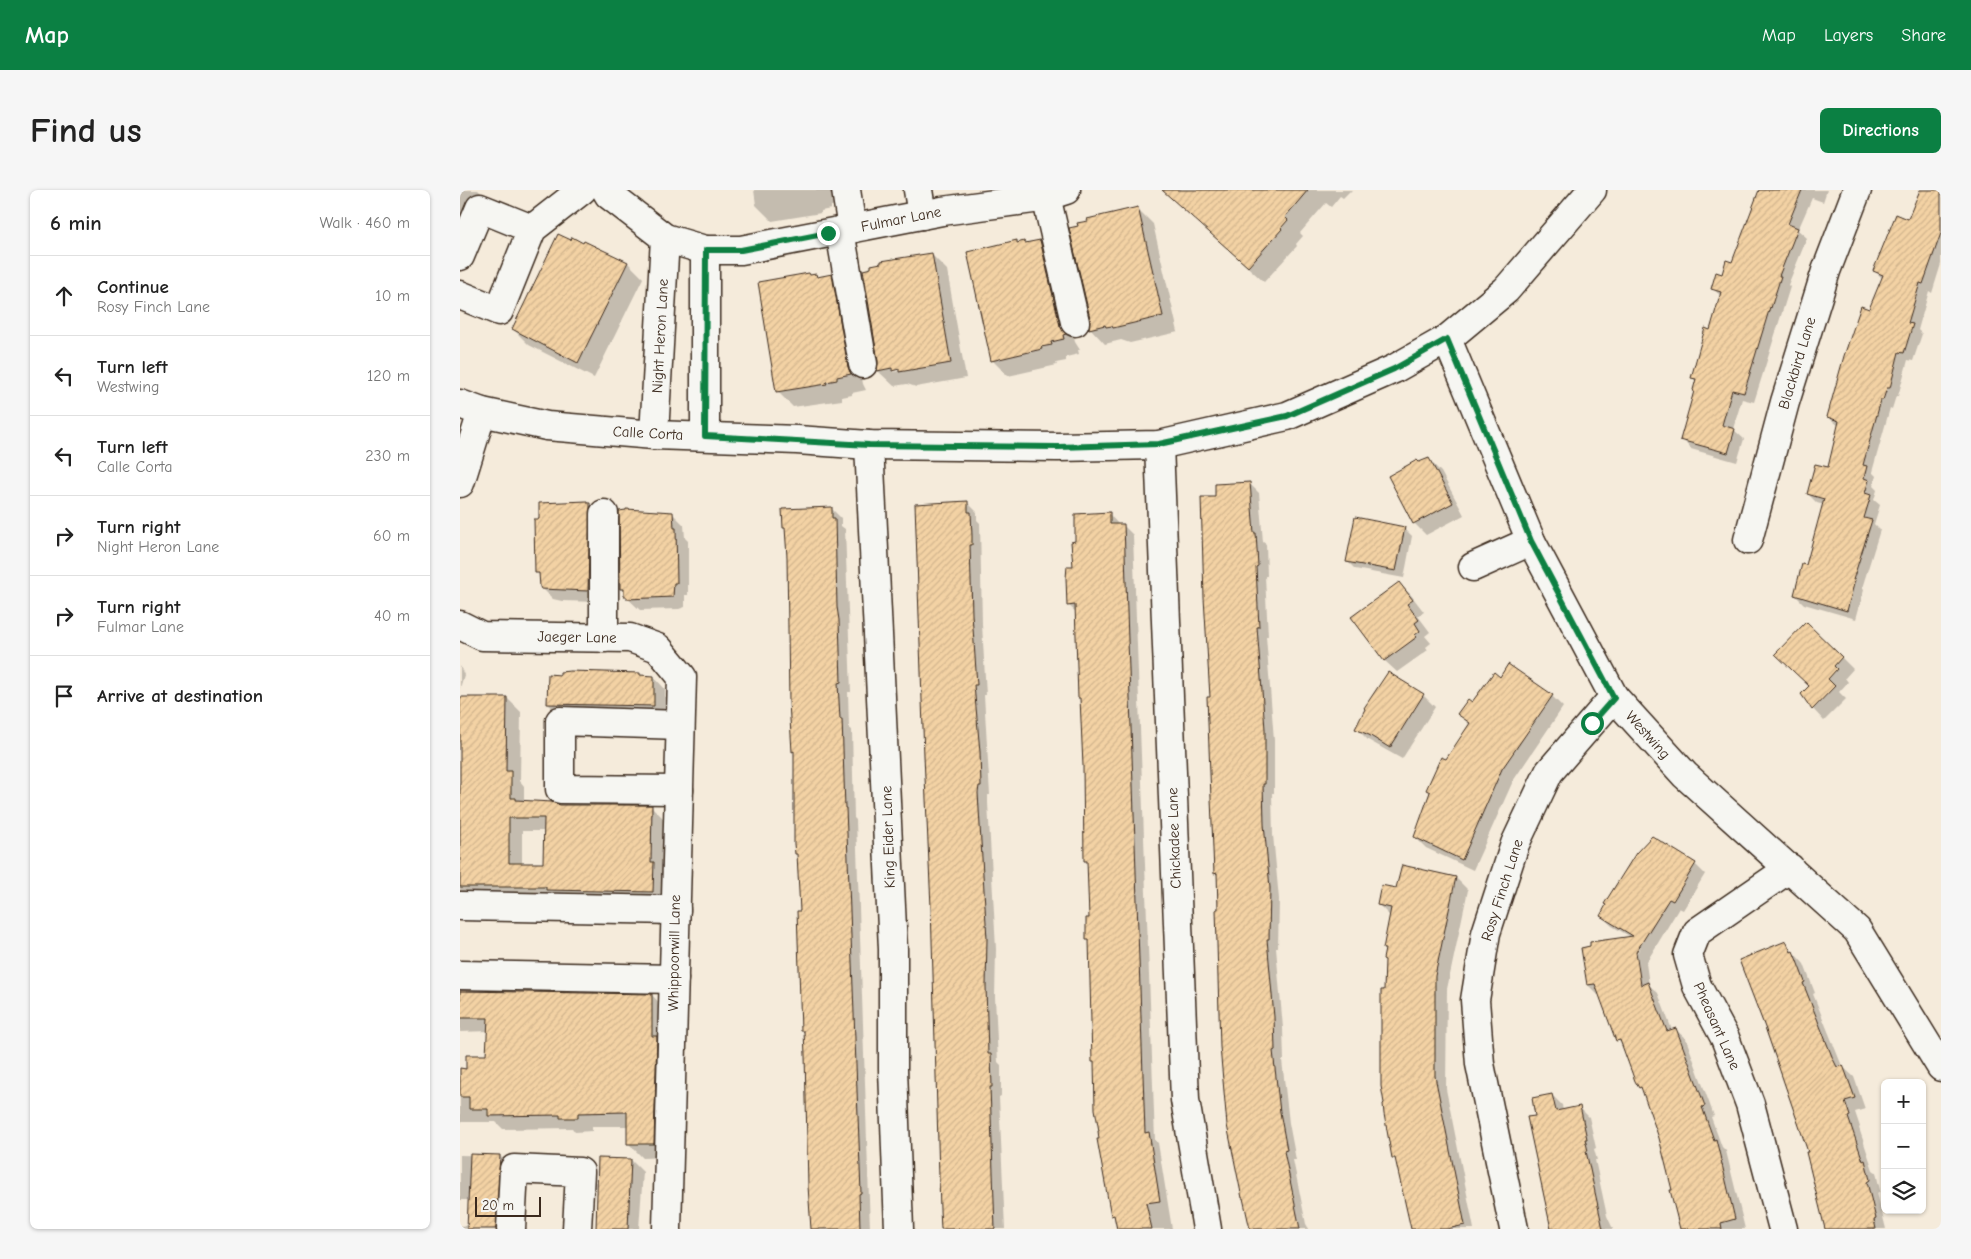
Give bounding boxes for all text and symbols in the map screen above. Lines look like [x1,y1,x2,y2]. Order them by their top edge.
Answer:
text: Map [25,21,69,49]
text: Map [1762,25,1796,46]
text: Layers [1824,25,1873,46]
text: Share [1901,25,1946,46]
button: Directions [1820,108,1941,153]
text: Find us [30,110,142,151]
street label: Fulmar Lane [859,202,943,236]
text: 6 min [50,211,102,235]
text: Walk · 460 m [319,214,410,232]
route end [817,222,840,245]
text: Continue [97,276,169,298]
street label: Night Heron Lane [648,278,672,394]
icon: ahead [50,282,78,310]
text: 10 m [375,287,410,305]
text: Rosy Finch Lane [97,298,210,316]
street label: Blackbird Lane [1774,314,1820,411]
text: Turn left [97,356,168,378]
icon: left [50,362,78,390]
text: 120 m [367,367,410,385]
text: Westwing [97,378,160,396]
street label: Calle Corta [612,422,684,444]
text: Turn left [97,436,168,458]
icon: left [50,442,78,470]
text: 230 m [365,447,410,465]
text: Calle Corta [97,458,172,476]
text: Turn right [97,516,181,538]
icon: right [50,522,78,550]
text: 60 m [373,527,410,545]
text: Night Heron Lane [97,538,219,556]
text: Turn right [97,596,181,618]
icon: right [50,602,78,630]
text: 40 m [374,607,410,625]
text: Fulmar Lane [97,618,184,636]
street label: Jaeger Lane [537,627,617,647]
icon: arrive [50,682,78,710]
text: Arrive at destination [97,685,263,707]
street label: Westwing [1622,707,1674,763]
route start [1581,712,1604,735]
street label: King Eider Lane [877,785,899,889]
street label: Chickadee Lane [1163,787,1185,889]
street label: Rosy Finch Lane [1477,836,1527,943]
street label: Whippoorwill Lane [664,894,684,1012]
street label: Pheasant Lane [1690,979,1745,1073]
map controls [1881,1079,1926,1214]
button: + [1881,1079,1926,1124]
button: − [1881,1124,1926,1169]
button: layers [1881,1169,1926,1214]
scale bar [475,1194,541,1217]
text: 20 m [482,1197,514,1214]

